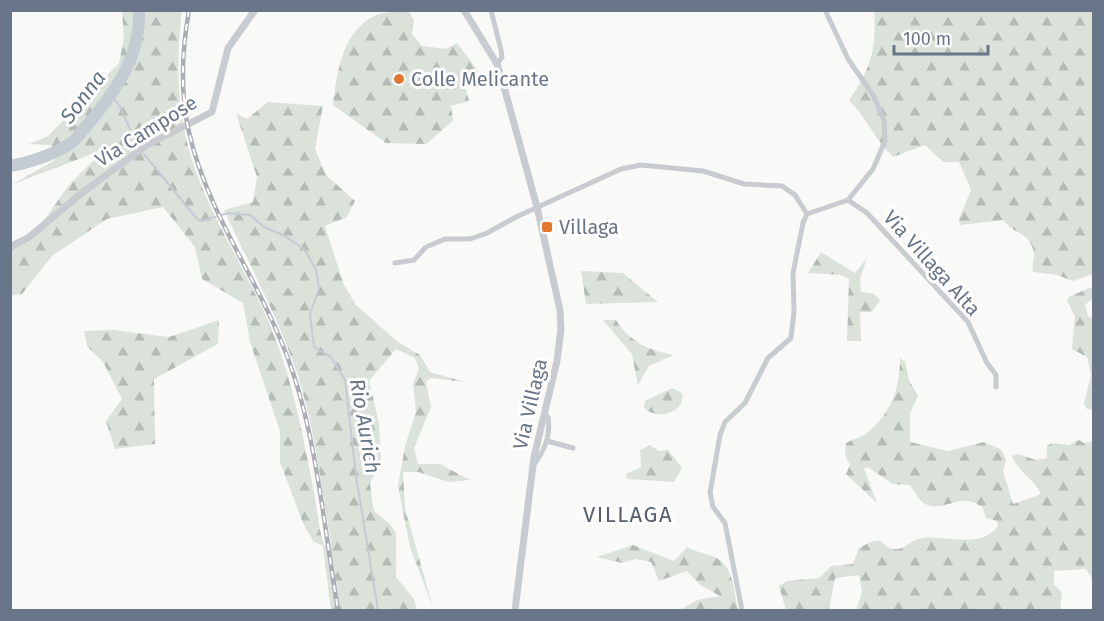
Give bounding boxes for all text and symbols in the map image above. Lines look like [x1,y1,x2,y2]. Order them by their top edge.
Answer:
scale bar [894,18,988,56]
text: 100 m [903,28,951,50]
water label: Sonna [54,65,111,129]
place label: Colle Melicante [411,67,549,91]
marker: Colle Melicante [392,72,406,86]
street label: Via Campose [91,90,201,172]
street label: Via Villaga Alta [878,205,986,321]
place label: Villaga [559,215,619,239]
marker: Villaga [540,220,554,234]
street label: Via Villaga [508,356,552,452]
water label: Rio Aurich [344,376,386,476]
district label: VILLAGA [583,501,673,528]

